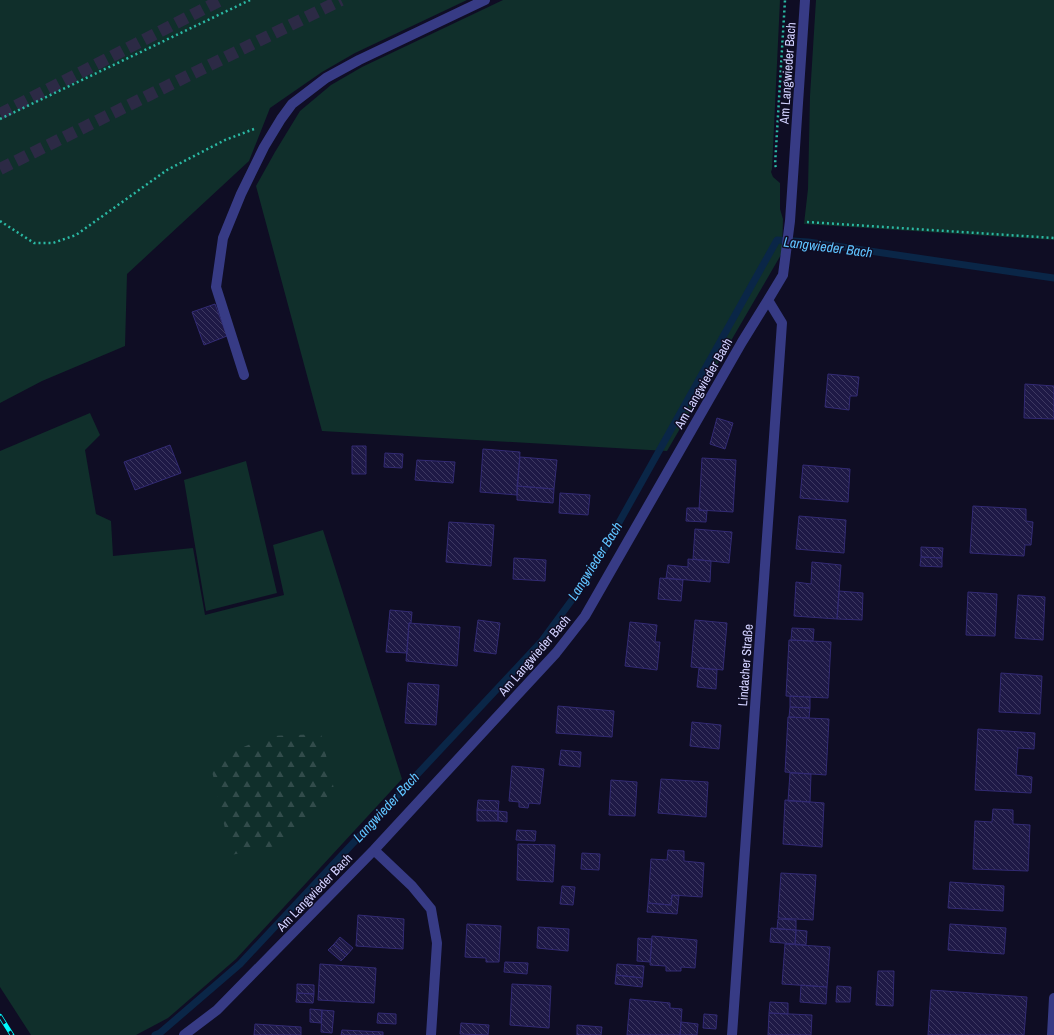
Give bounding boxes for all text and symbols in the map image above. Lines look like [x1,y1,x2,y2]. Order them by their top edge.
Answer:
street label: Am Langwieder Bach [775,22,800,125]
water label: Langwieder Bach [783,233,873,261]
street label: Am Langwieder Bach [670,335,736,432]
water label: Langwieder Bach [564,518,626,604]
street label: Am Langwieder Bach [494,611,574,700]
street label: Lindacher Straße [734,623,757,707]
water label: Langwieder Bach [349,768,423,846]
street label: Am Langwieder Bach [272,850,356,936]

